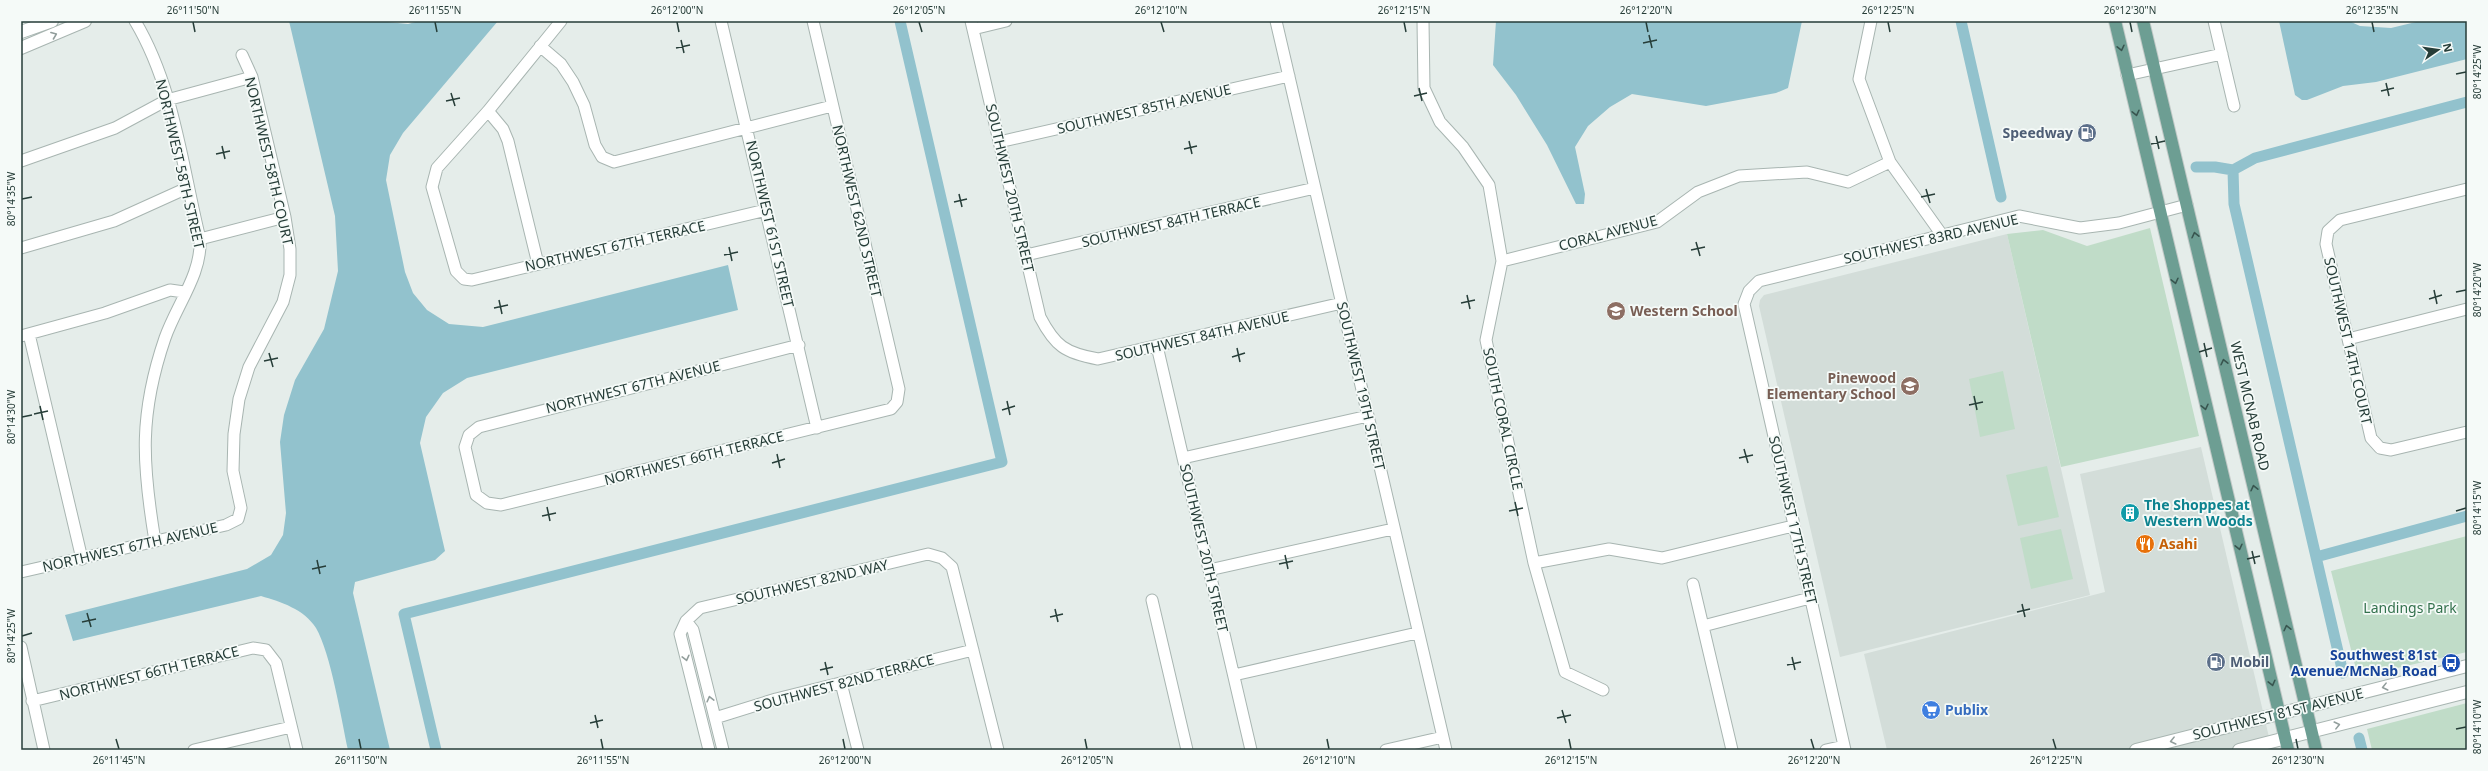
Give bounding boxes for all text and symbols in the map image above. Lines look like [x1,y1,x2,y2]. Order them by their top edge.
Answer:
text: 26°11'50"N [167,3,219,17]
text: 26°11'55"N [409,3,461,17]
text: 26°12'00"N [651,3,703,17]
text: 26°12'05"N [893,3,945,17]
text: 26°12'10"N [1135,3,1187,17]
text: 26°12'15"N [1378,3,1430,17]
text: 26°12'20"N [1620,3,1672,17]
text: 26°12'25"N [1862,3,1914,17]
text: 26°12'30"N [2104,3,2156,17]
text: 26°12'35"N [2346,3,2398,17]
north arrow [2418,30,2458,70]
one-way arrow [50,32,57,40]
text: N [2440,42,2457,54]
text: 80°14'25"W [2470,44,2484,99]
one-way arrow [2117,45,2125,51]
street label: NORTHWEST 58TH COURT [241,75,298,247]
street label: NORTHWEST 58TH STREET [152,77,209,251]
street label: SOUTHWEST 85TH AVENUE [1055,79,1233,138]
street label: SOUTHWEST 20TH STREET [982,102,1039,274]
one-way arrow [2132,110,2140,116]
fuel station icon: Speedway [2076,122,2098,144]
street label: NORTHWEST 62ND STREET [828,123,887,299]
place label: Speedway [2003,123,2073,142]
street label: NORTHWEST 61ST STREET [742,138,799,310]
text: 80°14'35"W [4,171,18,226]
street label: SOUTHWEST 84TH TERRACE [1080,192,1262,251]
street label: SOUTHWEST 83RD AVENUE [1842,209,2020,268]
street label: CORAL AVENUE [1556,210,1659,255]
street label: NORTHWEST 67TH TERRACE [523,216,707,276]
one-way arrow [2191,232,2199,238]
street label: SOUTHWEST 14TH COURT [2320,255,2377,427]
text: 80°14'20"W [2470,262,2484,317]
one-way arrow [2171,278,2179,284]
street label: SOUTHWEST 19TH STREET [1333,300,1390,472]
school or university icon: Western School [1605,300,1627,322]
place label: Western School [1630,301,1738,320]
street label: SOUTHWEST 84TH AVENUE [1113,306,1291,365]
street label: WEST MCNAB ROAD [2226,339,2275,472]
street label: SOUTH CORAL CIRCLE [1479,346,1528,492]
street label: NORTHWEST 67TH AVENUE [544,356,722,417]
one-way arrow [2221,358,2229,365]
place label: Pinewood Elementary School [1766,368,1896,403]
school or university icon: Pinewood Elementary School [1899,375,1921,397]
text: 80°14'30"W [4,389,18,444]
one-way arrow [2201,404,2209,410]
street label: NORTHWEST 66TH TERRACE [602,426,786,489]
street label: SOUTHWEST 17TH STREET [1765,434,1822,606]
street label: SOUTHWEST 20TH STREET [1176,462,1233,634]
text: 80°14'15"W [2470,480,2484,535]
one-way arrow [2251,485,2259,491]
place label: The Shoppes at Western Woods [2144,495,2253,530]
building icon: The Shoppes at Western Woods [2119,502,2141,524]
street label: NORTHWEST 67TH AVENUE [40,517,219,576]
restaurant icon: Asahi [2134,533,2156,555]
place label: Asahi [2159,534,2197,553]
one-way arrow [2234,544,2242,551]
street label: SOUTHWEST 82ND WAY [734,555,890,608]
park label: Landings Park [2363,598,2457,617]
text: 80°14'25"W [4,608,18,663]
one-way arrow [2284,625,2292,632]
street label: NORTHWEST 66TH TERRACE [57,641,241,704]
place label: Southwest 81st Avenue/McNab Road [2291,645,2437,680]
street label: SOUTHWEST 82ND TERRACE [752,649,936,716]
fuel station icon: Mobil [2205,651,2227,673]
place label: Mobil [2230,652,2269,671]
bus stop icon: Southwest 81st Avenue/McNab Road [2440,652,2462,674]
one-way arrow [681,654,690,661]
one-way arrow [2267,680,2275,686]
one-way arrow [2382,682,2389,691]
street label: SOUTHWEST 81ST AVENUE [2191,683,2365,744]
one-way arrow [707,695,715,702]
supermarket icon: Publix [1920,699,1942,721]
text: 80°14'10"W [2470,699,2484,754]
place label: Publix [1945,700,1989,719]
one-way arrow [2333,722,2340,730]
one-way arrow [2170,736,2177,744]
text: 26°11'45"N [93,753,145,767]
text: 26°11'50"N [335,753,387,767]
text: 26°11'55"N [577,753,629,767]
text: 26°12'00"N [819,753,871,767]
text: 26°12'05"N [1061,753,1113,767]
text: 26°12'10"N [1303,753,1355,767]
text: 26°12'15"N [1545,753,1597,767]
text: 26°12'20"N [1788,753,1840,767]
text: 26°12'25"N [2030,753,2082,767]
text: 26°12'30"N [2272,753,2324,767]

